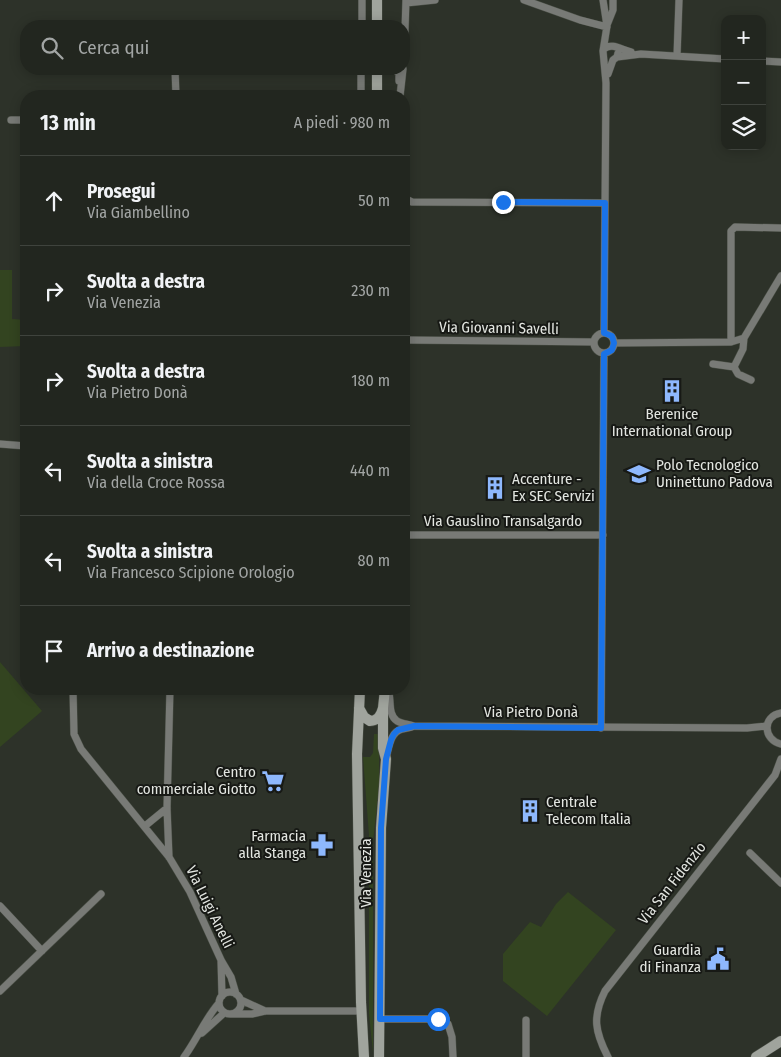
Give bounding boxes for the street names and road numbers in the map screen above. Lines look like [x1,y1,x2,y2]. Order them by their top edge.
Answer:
street label: Via Giovanni Savelli [439,318,559,338]
street label: Via Gauslino Transalgardo [424,512,582,530]
street label: Via Pietro Donà [484,703,578,721]
street label: Via Venezia [357,838,375,908]
street label: Via San Fidenzio [634,838,710,928]
street label: Via Luigi Anelli [182,863,238,951]

